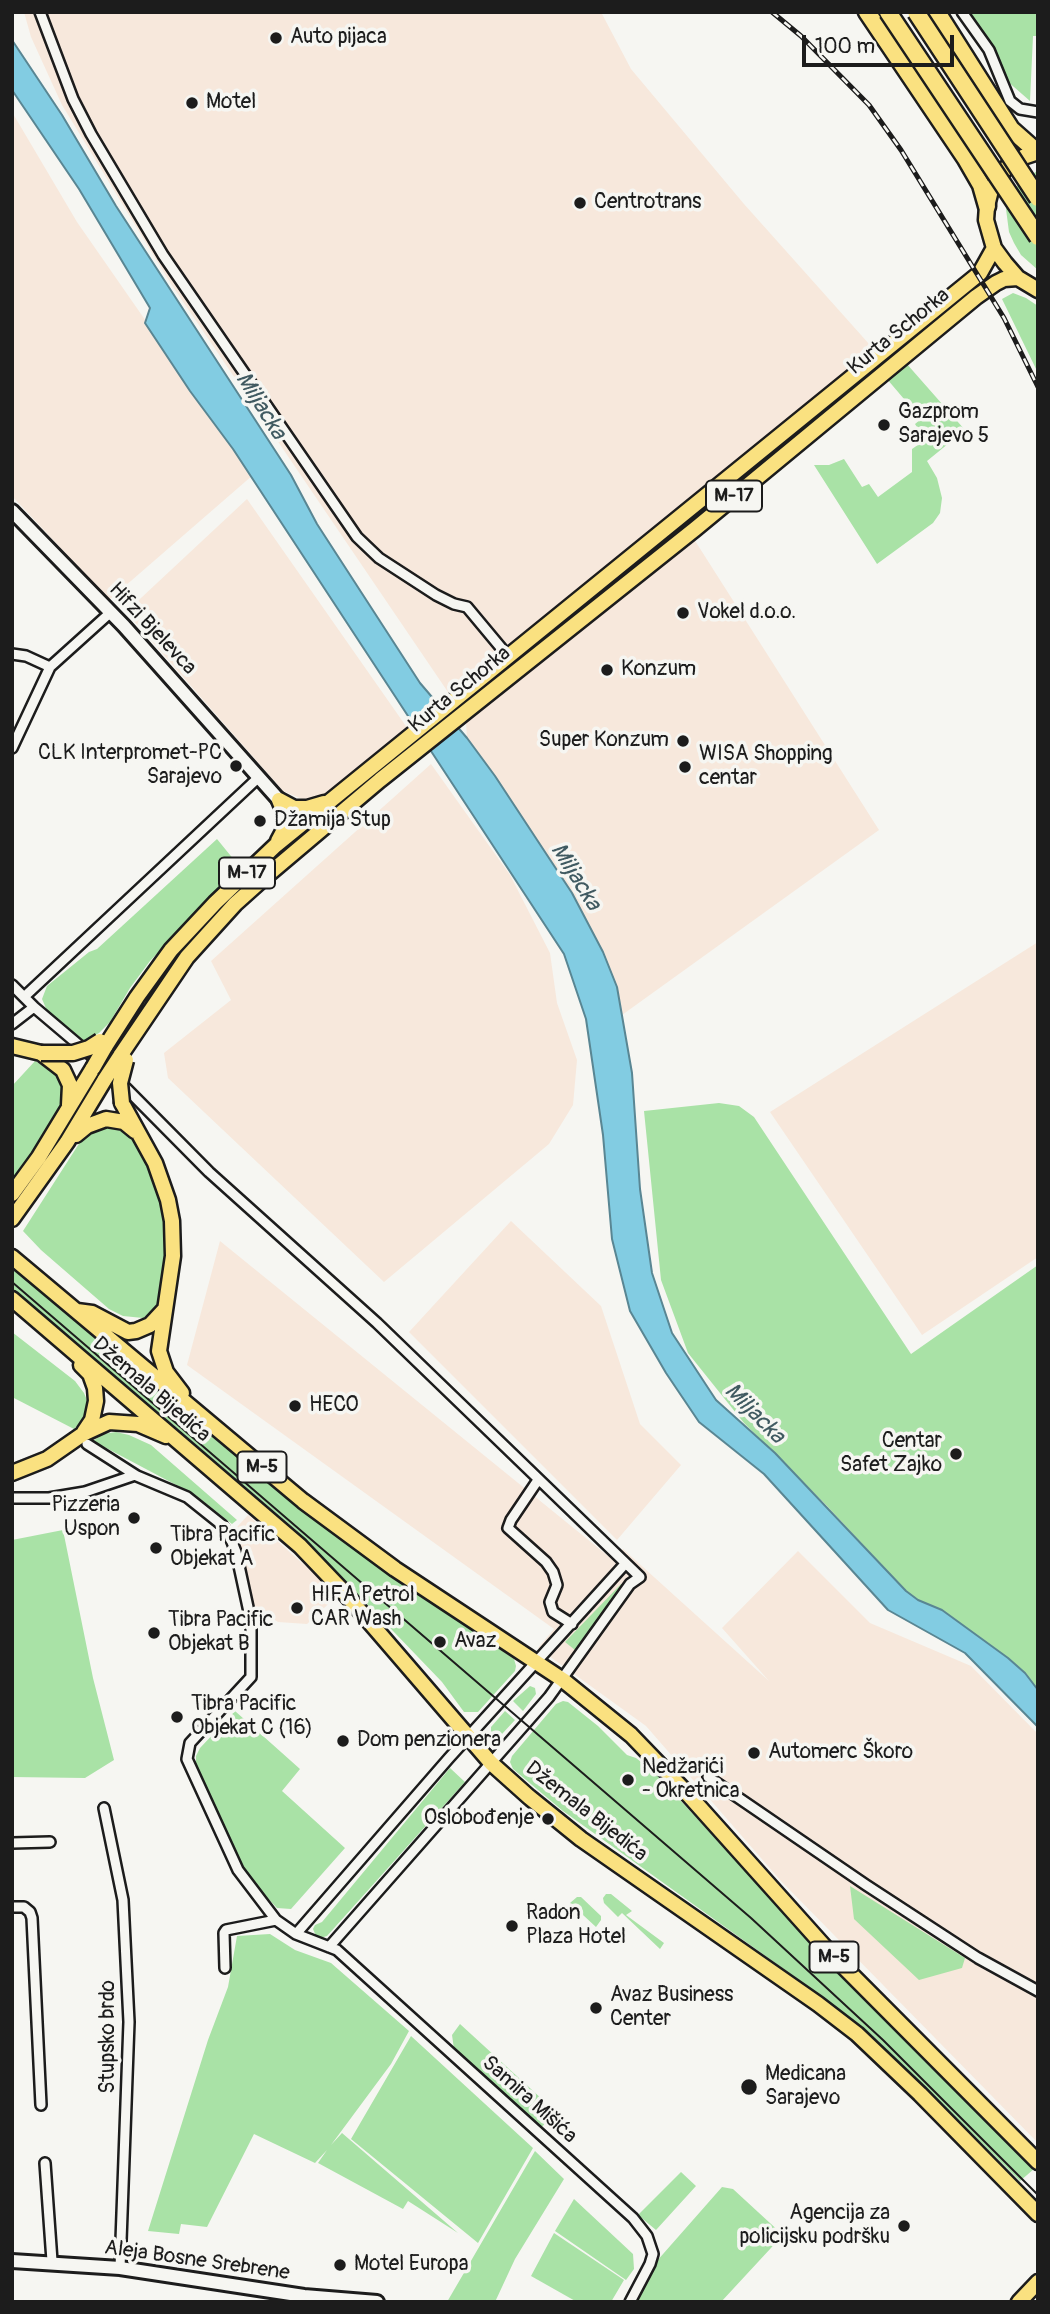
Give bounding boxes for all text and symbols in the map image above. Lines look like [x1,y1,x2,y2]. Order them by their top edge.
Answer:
scale bar [805,21,957,65]
place label: Auto pijaca [290,25,387,51]
marker: Auto pijaca [268,30,284,46]
text: 100 m [815,33,875,60]
place label: Motel [206,90,256,116]
marker: Motel [184,95,200,111]
place label: Centrotrans [594,190,701,216]
marker: Centrotrans [572,195,588,211]
street label: Kurta Schorka [843,283,955,381]
water label: Miljacka [229,367,291,445]
place label: Gazprom Sarajevo 5 [898,400,989,450]
marker: Gazprom Sarajevo 5 [876,417,892,433]
road number: M-17 [706,481,762,512]
street label: Hifzi Bjelevca [103,578,201,680]
place label: Vokel d.o.o. [697,600,796,626]
marker: Vokel d.o.o. [675,605,691,621]
street label: Kurta Schorka [404,641,516,739]
place label: Konzum [621,657,696,683]
marker: Konzum [599,662,615,678]
place label: Super Konzum [539,728,669,754]
marker: Super Konzum [675,733,691,749]
place label: CLK Interpromet-PC Sarajevo [38,741,222,791]
place label: WISA Shopping centar [699,742,833,792]
marker: CLK Interpromet-PC Sarajevo [228,758,244,774]
marker: WISA Shopping centar [677,759,693,775]
place label: Džamija Stup [274,808,391,834]
marker: Džamija Stup [252,813,268,829]
water label: Miljacka [544,838,606,916]
road number: M-17 [219,858,275,888]
street label: Džemala Bijedića [87,1332,215,1448]
water label: Miljacka [718,1378,790,1450]
place label: HECO [309,1393,359,1419]
marker: HECO [287,1398,303,1414]
place label: Centar Safet Zajko [840,1429,942,1479]
marker: Centar Safet Zajko [948,1446,964,1462]
road number: M-5 [238,1452,286,1483]
place label: Pizzeria Uspon [51,1493,120,1543]
marker: Pizzeria Uspon [126,1510,142,1526]
place label: Tibra Pacific Objekat A [170,1523,275,1573]
marker: Tibra Pacific Objekat A [148,1540,164,1556]
place label: HIFA Petrol CAR Wash [311,1583,415,1633]
marker: HIFA Petrol CAR Wash [289,1600,305,1616]
place label: Tibra Pacific Objekat B [168,1608,273,1658]
marker: Tibra Pacific Objekat B [146,1625,162,1641]
place label: Avaz [454,1629,497,1655]
marker: Avaz [432,1634,448,1650]
place label: Tibra Pacific Objekat C (16) [191,1692,313,1742]
marker: Tibra Pacific Objekat C (16) [169,1709,185,1725]
place label: Dom penzionera [357,1728,501,1754]
marker: Dom penzionera [335,1733,351,1749]
place label: Automerc Škoro [768,1740,913,1766]
marker: Automerc Škoro [746,1745,762,1761]
place label: Nedžarići - Okretnica [642,1755,740,1805]
street label: Džemala Bijedića [520,1757,652,1867]
marker: Nedžarići - Okretnica [620,1772,636,1788]
place label: Oslobođenje [424,1806,534,1832]
marker: Oslobođenje [540,1811,556,1827]
place label: Radon Plaza Hotel [526,1901,626,1951]
marker: Radon Plaza Hotel [504,1918,520,1934]
road number: M-5 [810,1941,858,1972]
street label: Stupsko brdo [96,1980,122,2094]
place label: Avaz Business Center [610,1983,733,2033]
marker: Avaz Business Center [588,2000,604,2016]
street label: Samira Mišića [476,2051,582,2149]
place label: Medicana Sarajevo [765,2062,846,2112]
marker: Medicana Sarajevo [739,2077,759,2097]
place label: Agencija za policijsku podršku [739,2201,890,2251]
marker: Agencija za policijsku podršku [896,2218,912,2234]
street label: Aleja Bosne Srebrene [103,2236,291,2286]
place label: Motel Europa [354,2252,468,2278]
marker: Motel Europa [332,2257,348,2273]

